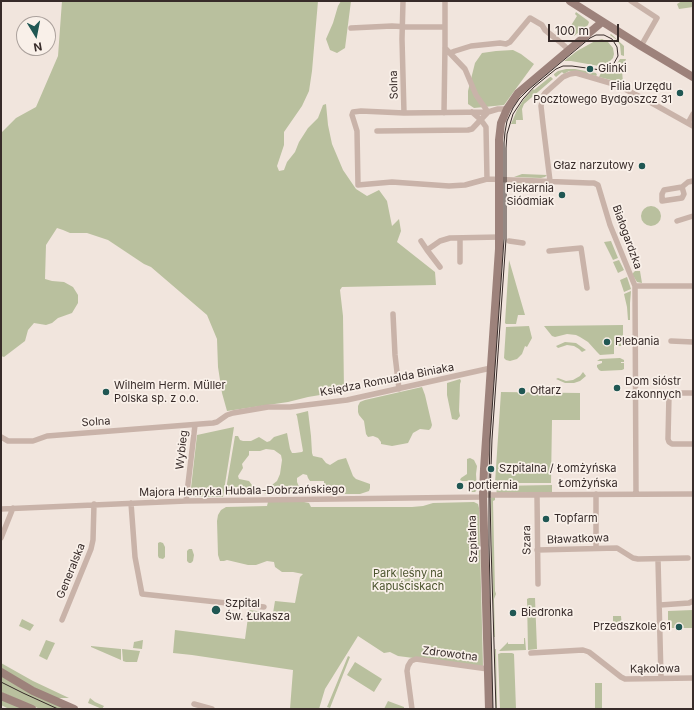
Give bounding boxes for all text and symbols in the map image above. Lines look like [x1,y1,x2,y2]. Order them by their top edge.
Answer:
north arrow [16,16,56,56]
scale bar [550,16,621,42]
text: 100 m [555,23,589,38]
text: N [33,39,43,54]
place label: Glinki [598,62,627,76]
marker: Glinki [585,64,595,74]
street label: Solna [387,70,401,100]
place label: Filia Urzędu Pocztowego Bydgoszcz 31 [533,80,672,106]
marker: Filia Urzędu Pocztowego Bydgoszcz 31 [675,88,685,98]
place label: Głaz narzutowy [553,159,634,173]
marker: Głaz narzutowy [637,161,647,171]
place label: Piekarnia Siódmiak [506,182,554,208]
marker: Piekarnia Siódmiak [557,190,567,200]
street label: Białogardzka [609,203,645,271]
place label: Plebania [615,335,659,349]
marker: Plebania [602,337,612,347]
street label: Księdza Romualda Biniaka [319,361,455,399]
place label: Dom sióstr zakonnych [625,375,681,401]
place label: Wilhelm Herm. Müller Polska sp. z o.o. [114,379,226,405]
marker: Dom sióstr zakonnych [612,383,622,393]
place label: Ołtarz [530,384,561,398]
marker: Ołtarz [517,386,527,396]
marker: Wilhelm Herm. Müller Polska sp. z o.o. [101,387,111,397]
street label: Solna [81,414,111,430]
street label: Wybieg [173,430,191,470]
place label: Szpitalna / Łomżyńska [499,462,616,476]
marker: Szpitalna / Łomżyńska [486,464,496,474]
street label: Łomżyńska [558,477,618,491]
place label: portiernia [468,479,518,493]
marker: portiernia [455,481,465,491]
street label: Majora Henryka Hubala-Dobrzańskiego [139,483,345,499]
place label: Topfarm [554,512,598,526]
marker: Topfarm [541,514,551,524]
street label: Szpitalna [466,515,480,563]
street label: Szara [520,525,534,555]
street label: Bławatkowa [547,531,609,547]
street label: Generalska [54,541,88,601]
park label: Park leśny na Kapuściskach [372,567,444,593]
place label: Szpital Św. Łukasza [225,597,290,623]
marker: Szpital Św. Łukasza [210,604,222,616]
place label: Biedronka [521,606,573,620]
marker: Biedronka [508,608,518,618]
place label: Przedszkole 61 [593,620,671,634]
marker: Przedszkole 61 [674,622,684,632]
street label: Zdrowotna [422,644,478,664]
street label: Kąkolowa [630,662,680,676]

